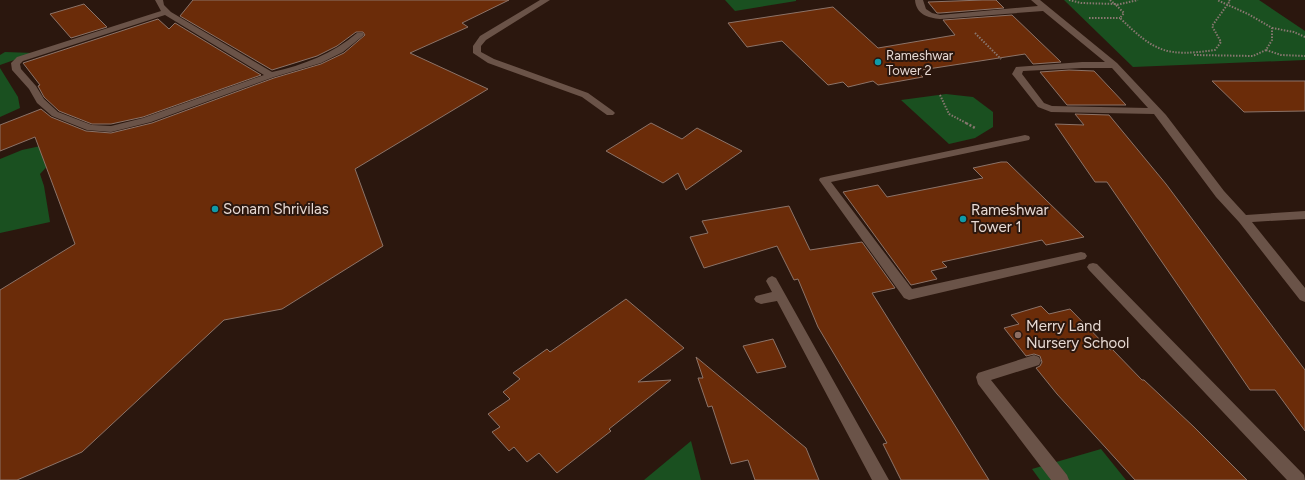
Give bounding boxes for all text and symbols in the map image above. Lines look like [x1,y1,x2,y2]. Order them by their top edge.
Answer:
place label: Rameshwar Tower 2 [886,48,954,78]
marker: Rameshwar Tower 2 [873,57,883,67]
place label: Sonam Shrivilas [223,200,329,218]
place label: Rameshwar Tower 1 [971,201,1049,236]
marker: Sonam Shrivilas [210,204,220,214]
marker: Rameshwar Tower 1 [958,214,968,224]
place label: Merry Land Nursery School [1026,317,1129,352]
marker: Merry Land Nursery School [1013,330,1023,340]

